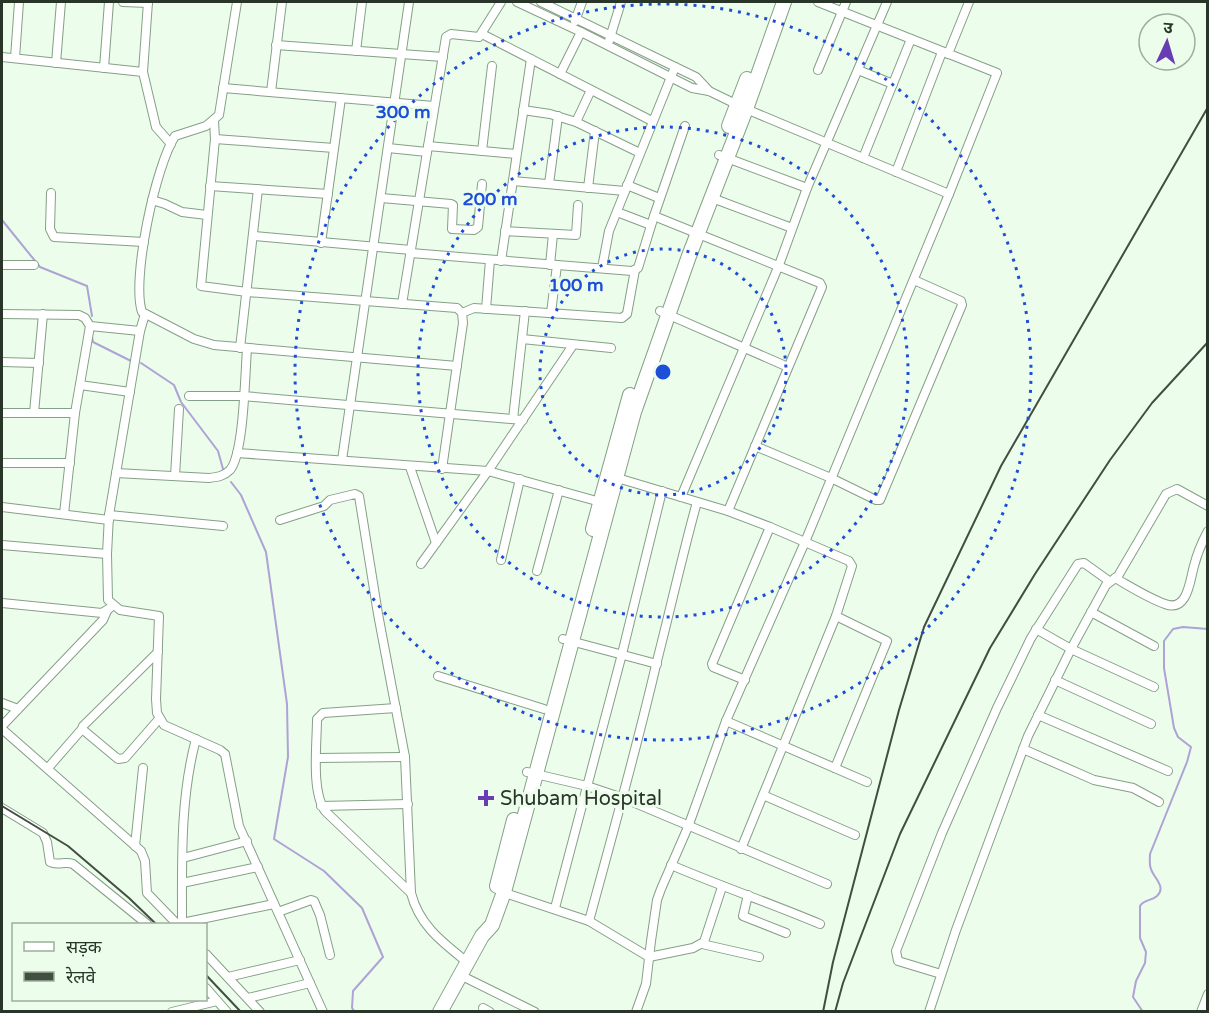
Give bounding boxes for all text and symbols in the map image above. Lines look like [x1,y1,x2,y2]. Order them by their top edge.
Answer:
north arrow [1137,12,1197,72]
text: उ [1163,18,1174,38]
text: 300 m [375,101,431,123]
text: 200 m [462,188,518,210]
text: 100 m [548,274,604,296]
centre of rings [653,362,673,382]
place label: Shubam Hospital [500,787,662,811]
marker: Shubam Hospital [477,789,495,807]
legend [12,923,207,1001]
text: सड़क [66,936,103,958]
text: रेलवे [65,966,97,988]

